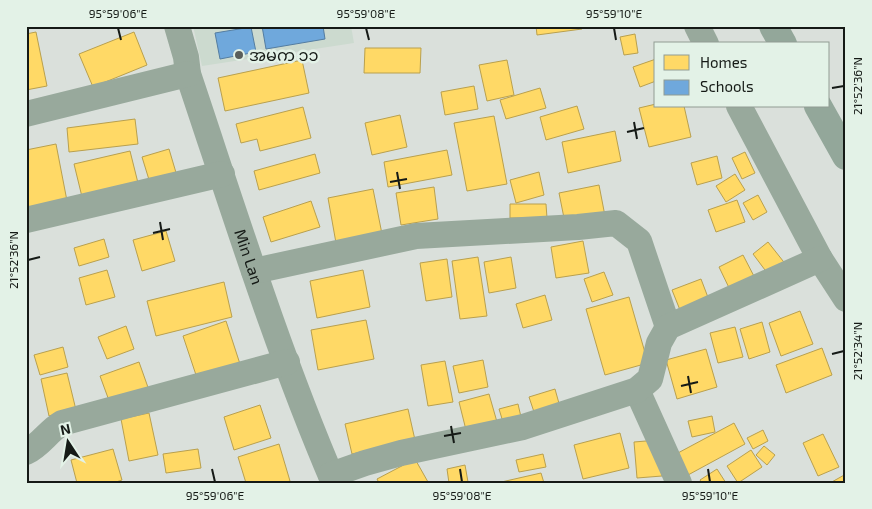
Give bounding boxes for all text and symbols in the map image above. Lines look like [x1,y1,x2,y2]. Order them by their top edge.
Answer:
text: 95°59'06"E [89,6,148,20]
text: 95°59'08"E [337,6,396,20]
text: 95°59'10"E [586,6,642,20]
legend [654,42,830,108]
place label: အမက ၁၁ [249,45,318,64]
marker: အမက ၁၁ [233,49,245,61]
text: Homes [700,53,747,71]
text: 21°52'36"N [850,57,864,115]
text: Schools [700,77,754,95]
street label: Min Lan [231,226,268,287]
text: 21°52'36"N [6,231,20,289]
text: 21°52'34"N [850,322,864,380]
north arrow [42,416,92,466]
text: N [58,419,72,438]
text: 95°59'06"E [186,488,245,502]
text: 95°59'08"E [433,488,492,502]
text: 95°59'10"E [682,488,738,502]

